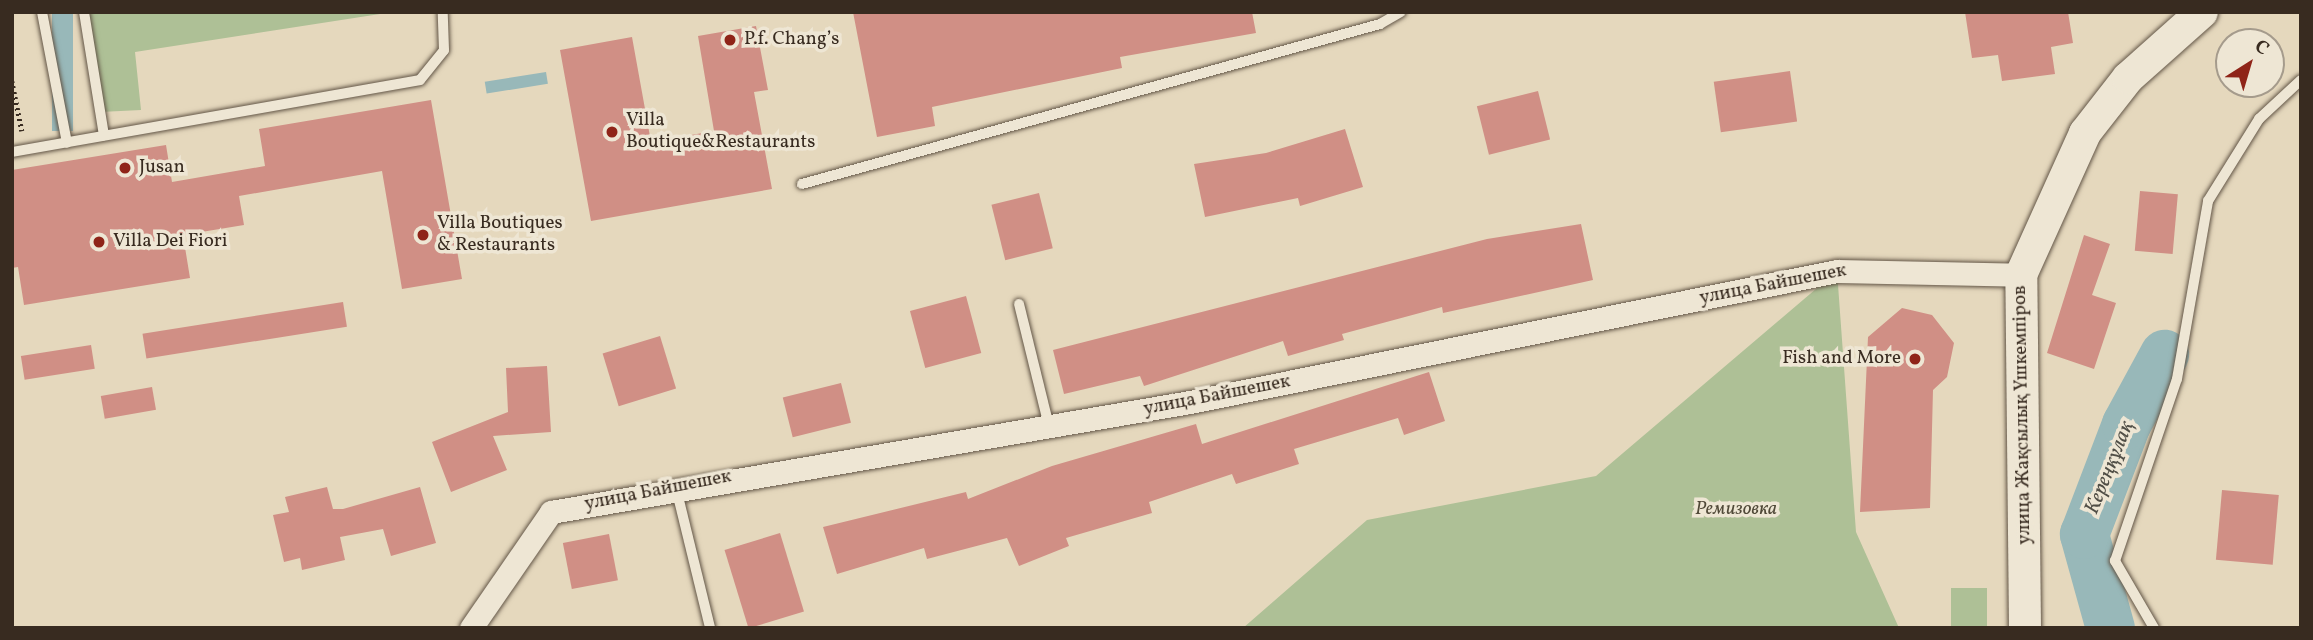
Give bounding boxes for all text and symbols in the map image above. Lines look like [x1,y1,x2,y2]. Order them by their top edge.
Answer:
north arrow [2215,28,2285,98]
place label: P.f. Chang’s [744,29,839,51]
marker: P.f. Chang’s [722,32,738,48]
text: С [2249,34,2274,62]
place label: Villa Boutique&Restaurants [626,110,815,154]
marker: Villa Boutique&Restaurants [604,124,620,140]
place label: Jusan [139,157,185,179]
marker: Jusan [117,160,133,176]
place label: Villa Boutiques & Restaurants [437,213,563,257]
marker: Villa Boutiques & Restaurants [415,227,431,243]
place label: Villa Dei Fiori [113,231,227,253]
marker: Villa Dei Fiori [91,234,107,250]
street label: улица Байшешек [1698,260,1848,310]
street label: улица Жақсылық Үшкемпіров [2009,285,2037,545]
place label: Fish and More [1782,348,1901,370]
marker: Fish and More [1907,351,1923,367]
street label: улица Байшешек [1142,371,1292,421]
water label: Кереңқұлақ [2080,418,2140,518]
street label: улица Байшешек [583,466,733,516]
park label: Ремизовка [1695,499,1777,521]

